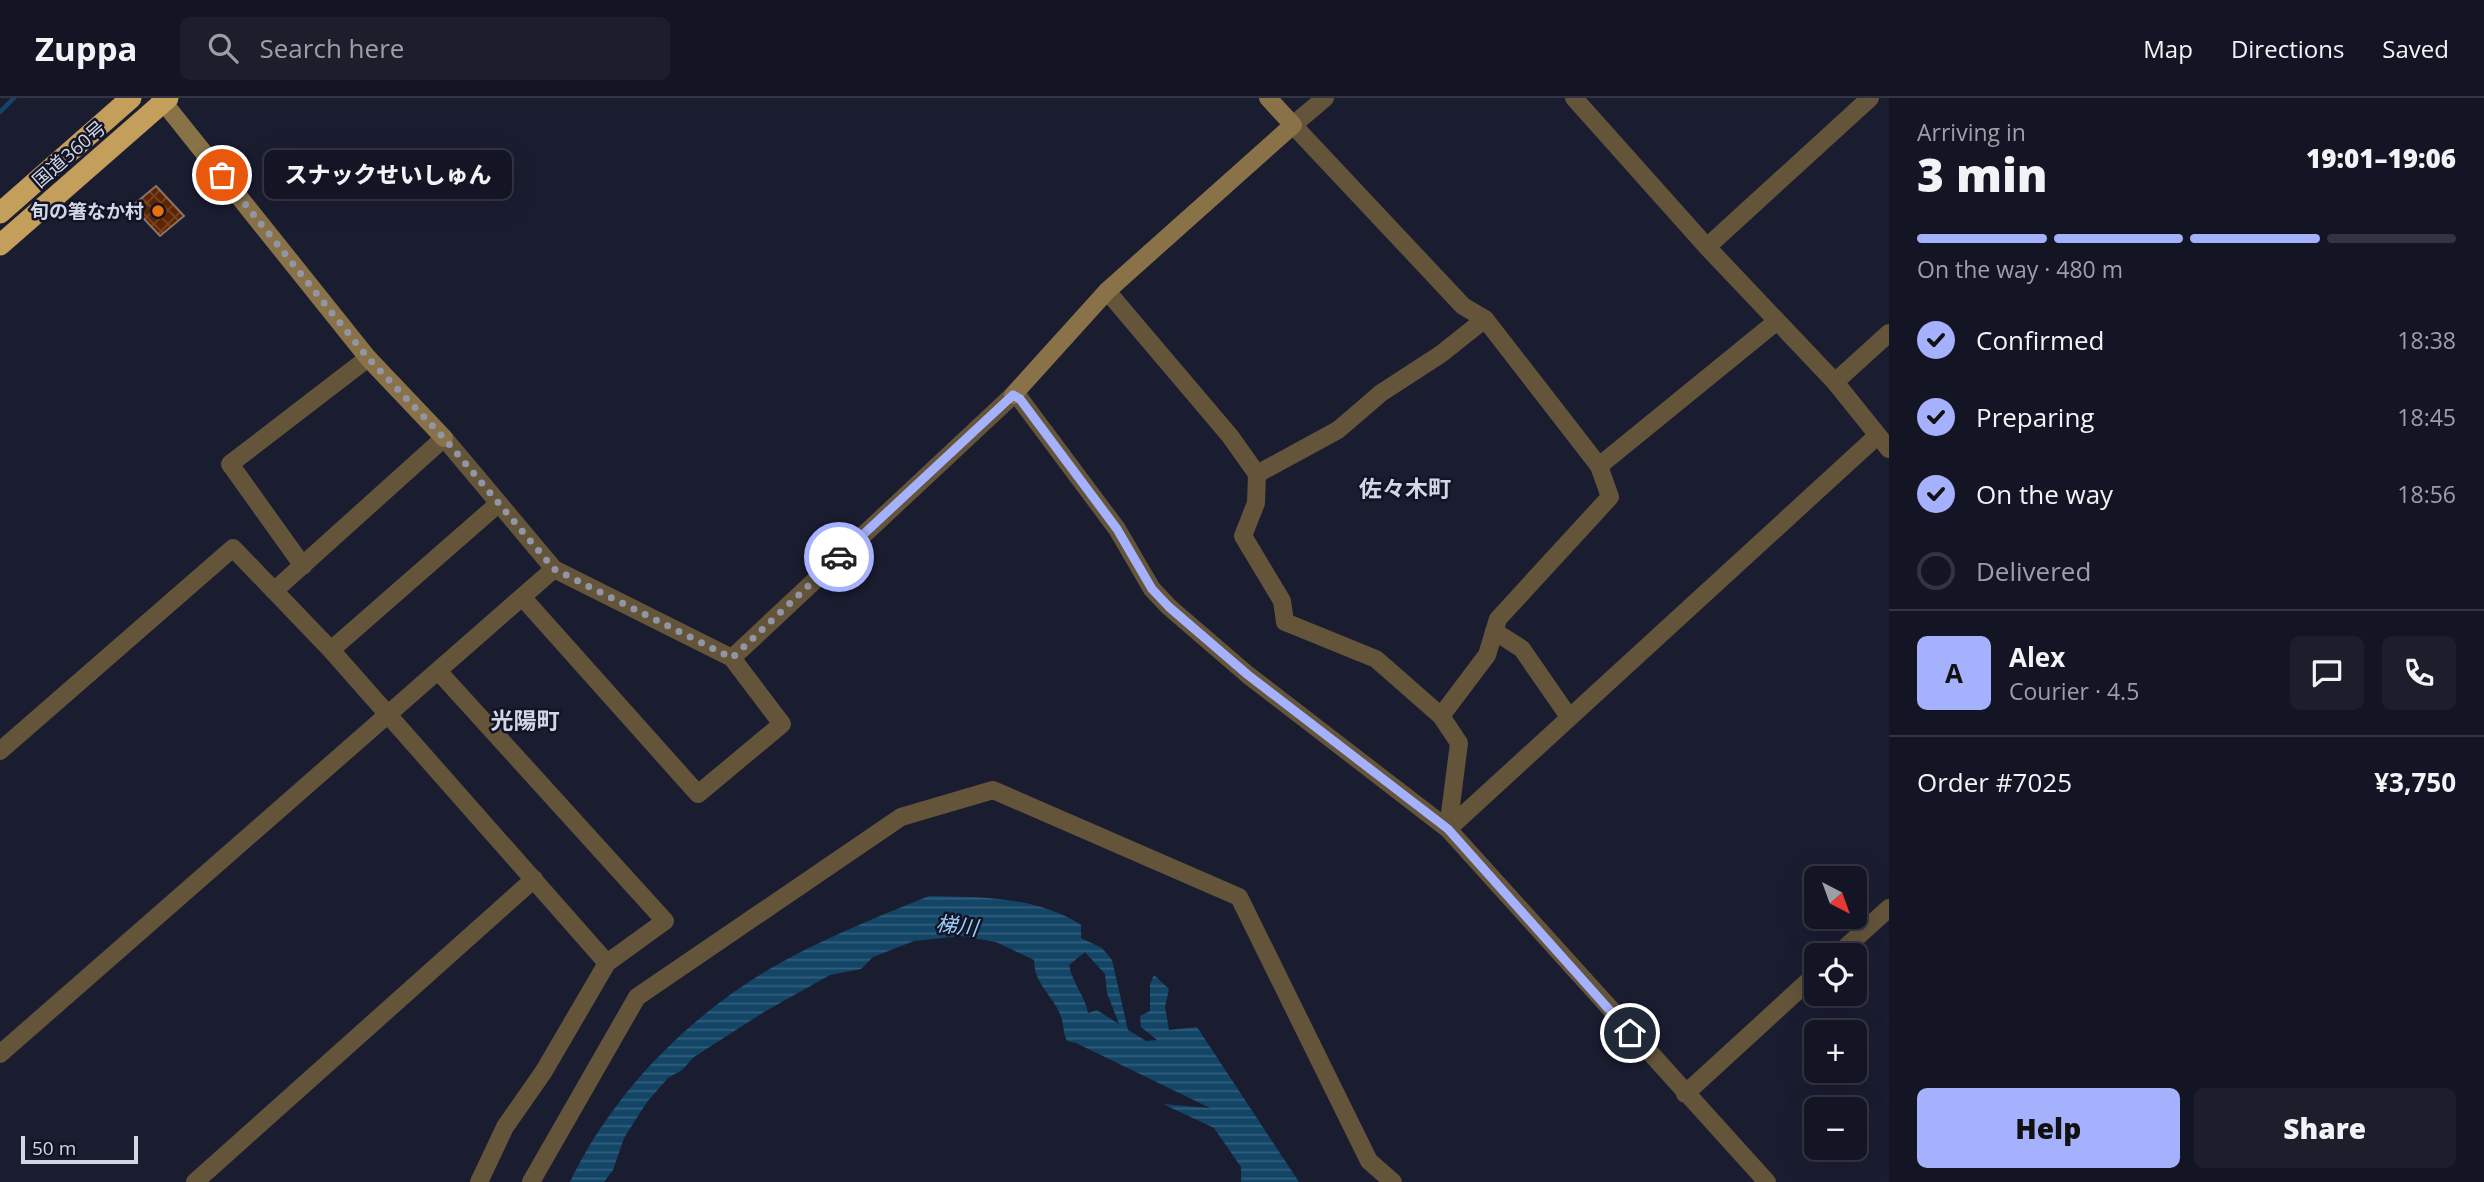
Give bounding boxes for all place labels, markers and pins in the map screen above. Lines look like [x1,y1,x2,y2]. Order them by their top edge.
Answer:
pin [192,145,252,205]
callout: スナックせいしゅん [264,150,512,200]
place label: 旬の箸なか村 [30,198,144,224]
marker: 旬の箸なか村 [150,203,166,219]
pin [1600,1003,1660,1063]

